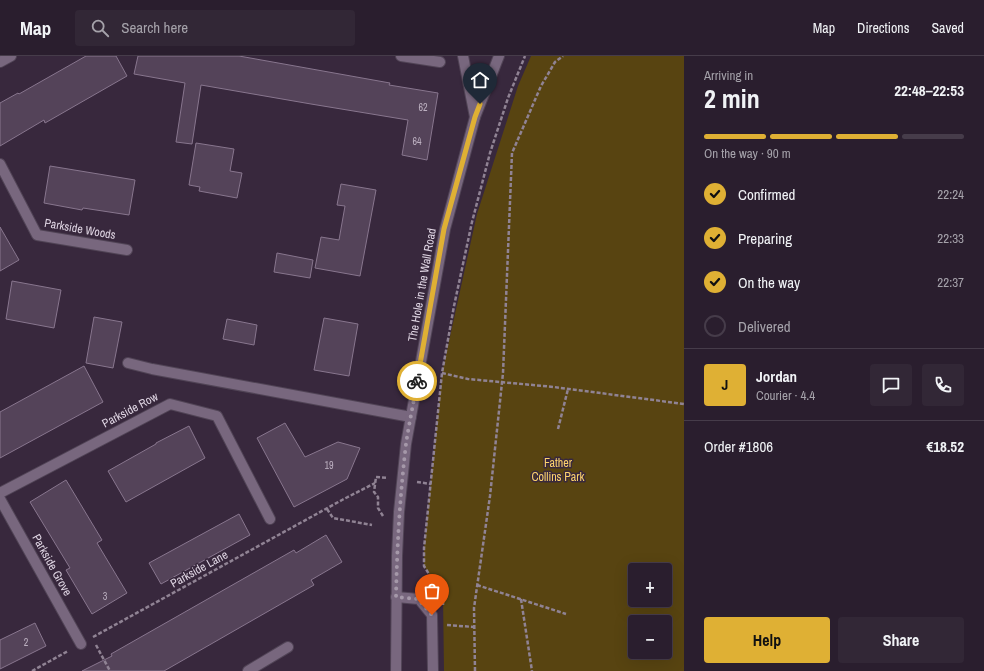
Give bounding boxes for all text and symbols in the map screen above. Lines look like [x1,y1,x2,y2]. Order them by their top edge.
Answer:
search box [75,10,355,46]
text: Map [20,15,51,41]
icon: search [89,17,111,39]
text: Search here [121,17,188,38]
text: Map [813,19,835,37]
text: Directions [857,19,909,37]
text: Saved [931,19,964,37]
pin [463,63,497,104]
text: Arriving in [704,67,753,84]
icon: home [469,69,491,91]
text: 22:48–22:53 [894,80,964,101]
text: 2 min [704,81,760,116]
house number: 62 [418,101,428,114]
house number: 64 [412,135,422,148]
text: On the way · 90 m [704,145,791,162]
icon: check [704,183,726,205]
text: Confirmed [738,184,795,205]
text: 22:24 [937,186,964,203]
street label: Parkside Woods [43,215,117,243]
street label: The Hole in the Wall Road [404,227,440,343]
icon: check [704,227,726,249]
text: Preparing [738,228,792,249]
text: 22:33 [937,230,964,247]
icon: check [704,271,726,293]
text: On the way [738,272,800,293]
text: 22:37 [937,274,964,291]
text: Delivered [738,316,791,337]
courier [397,361,437,401]
button: chat [870,364,912,406]
button: phone [922,364,964,406]
text: Jordan [756,366,797,387]
icon: bike [406,370,428,392]
text: J [722,374,728,395]
text: Courier · 4.4 [756,387,815,404]
street label: Parkside Row [99,388,162,431]
text: Order #1806 [704,436,773,457]
text: €18.52 [926,436,964,457]
park label: Father Collins Park [531,455,585,485]
house number: 19 [324,459,334,472]
street label: Parkside Grove [28,531,76,599]
street label: Parkside Lane [167,547,231,591]
map controls [628,563,672,659]
button: + [628,563,672,607]
pin [415,574,449,615]
icon: bag [421,580,443,602]
house number: 3 [103,590,108,603]
button: − [628,615,672,659]
button: Help [704,617,830,663]
button: Share [838,617,964,663]
house number: 2 [24,636,29,649]

